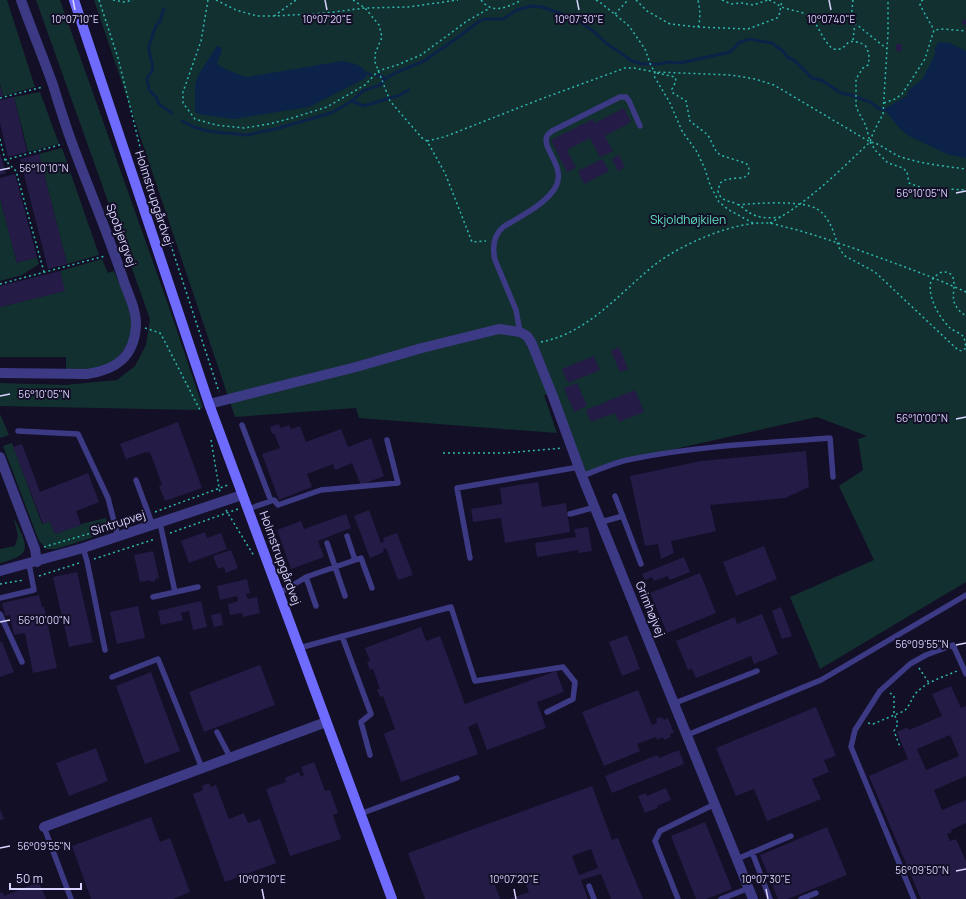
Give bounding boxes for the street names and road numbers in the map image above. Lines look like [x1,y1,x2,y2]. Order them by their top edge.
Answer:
street label: Holmstrupgårdvej [131,148,178,248]
street label: Spobjergvej [102,201,141,269]
street label: Sintrupvej [88,506,147,539]
street label: Holmstrupgårdvej [256,508,305,607]
street label: Grimhøjvej [632,578,669,639]

